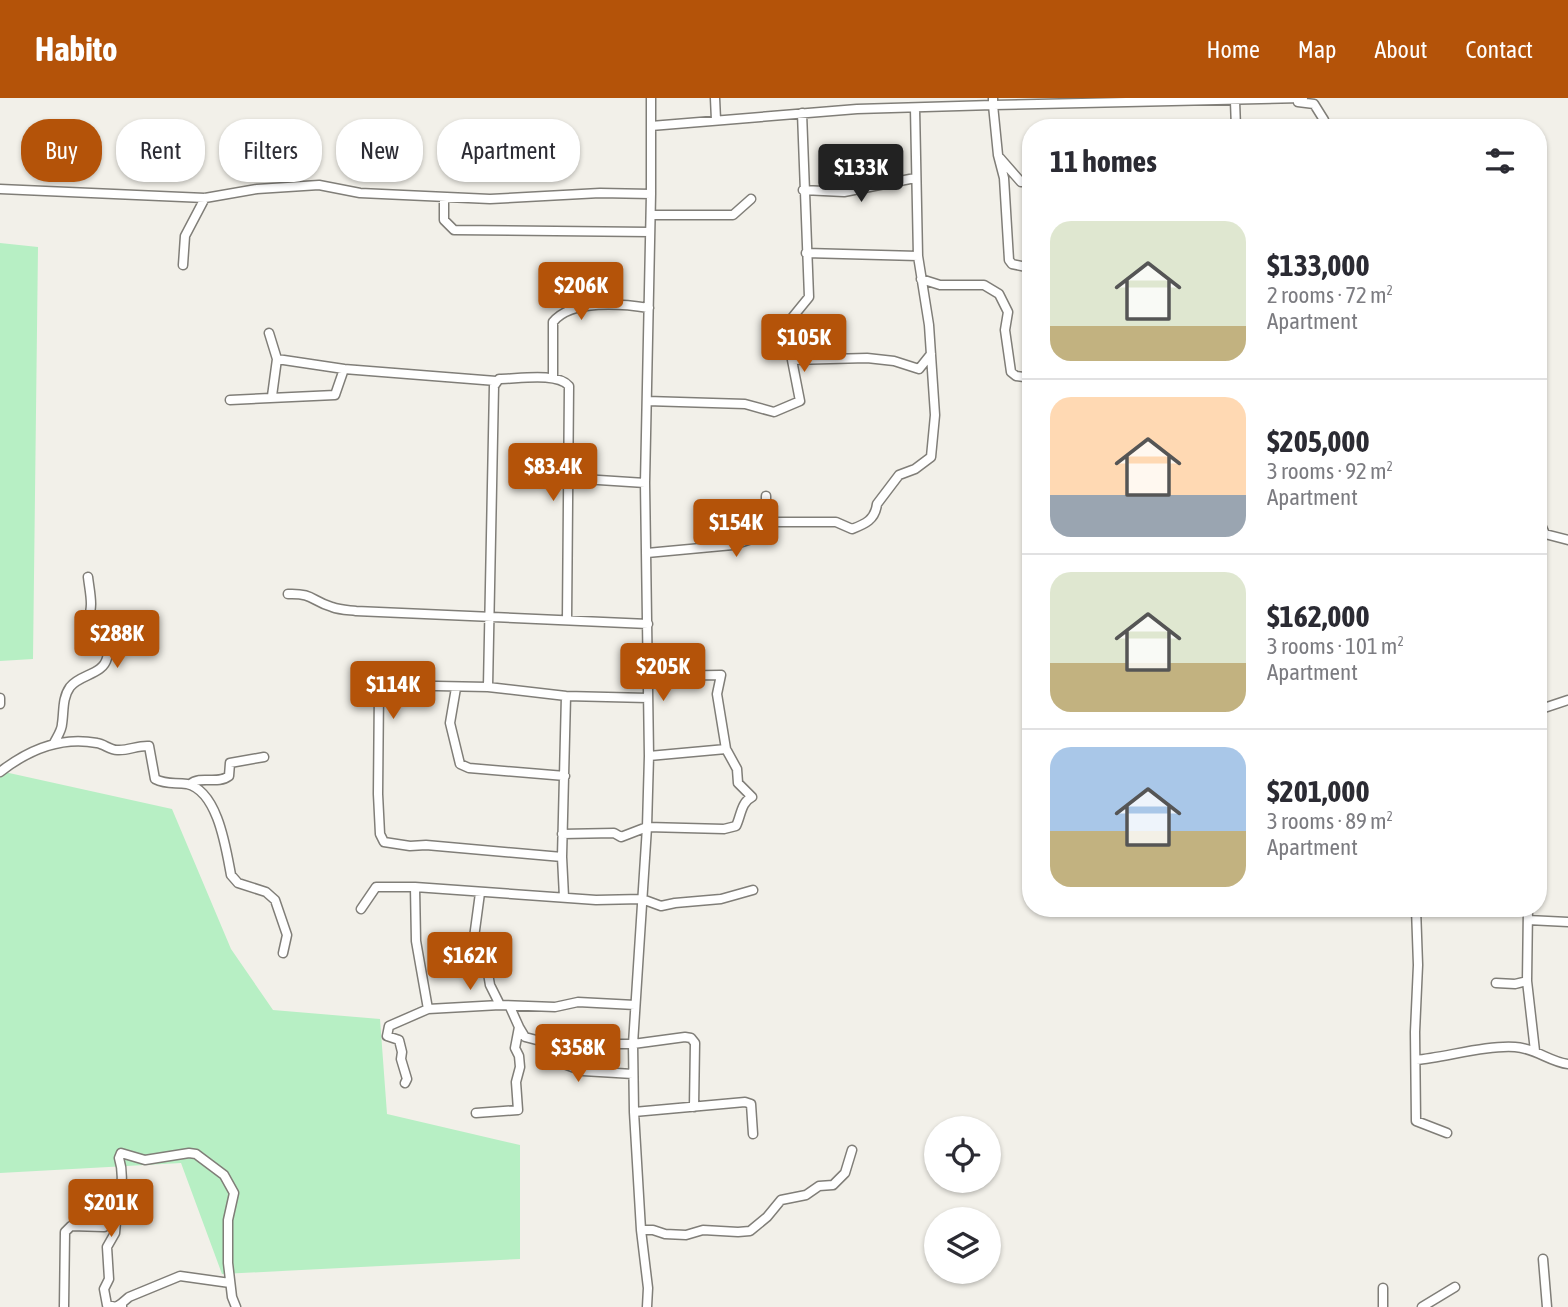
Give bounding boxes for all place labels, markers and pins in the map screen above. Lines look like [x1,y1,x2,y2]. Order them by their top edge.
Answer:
pin: $133K [812,144,910,204]
pin: $206K [532,262,630,322]
pin: $105K [755,314,853,374]
pin: $83.4K [496,444,610,503]
pin: $154K [687,500,785,559]
pin: $288K [68,610,166,670]
pin: $205K [614,644,712,703]
pin: $114K [344,662,442,721]
pin: $162K [421,932,519,992]
pin: $358K [529,1024,627,1084]
pin: $201K [62,1180,160,1239]

